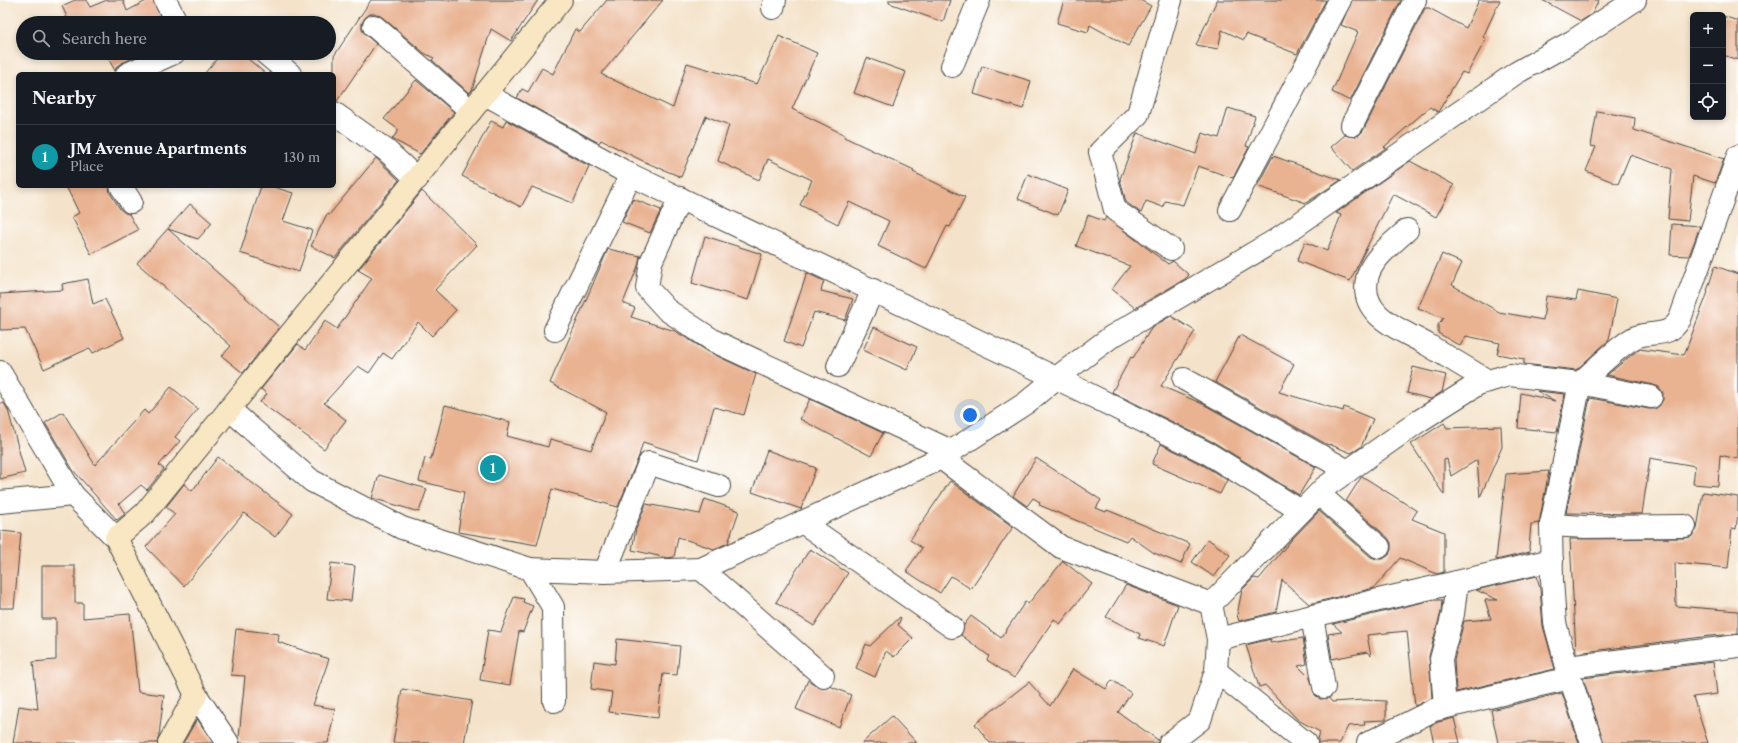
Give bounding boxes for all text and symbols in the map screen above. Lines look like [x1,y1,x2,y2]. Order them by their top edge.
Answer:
map controls [1690,12,1726,120]
button: + [1690,12,1726,48]
search box [16,16,336,60]
icon: search [30,27,52,49]
text: Search here [62,29,147,48]
button: − [1690,48,1726,84]
button: locate [1690,84,1726,120]
text: Nearby [32,88,96,108]
text: JM Avenue Apartments [70,139,247,158]
text: 1 [42,149,48,165]
text: 130 m [284,149,320,165]
text: Place [70,158,103,174]
your location [960,405,980,425]
pin: 1 [480,453,506,483]

